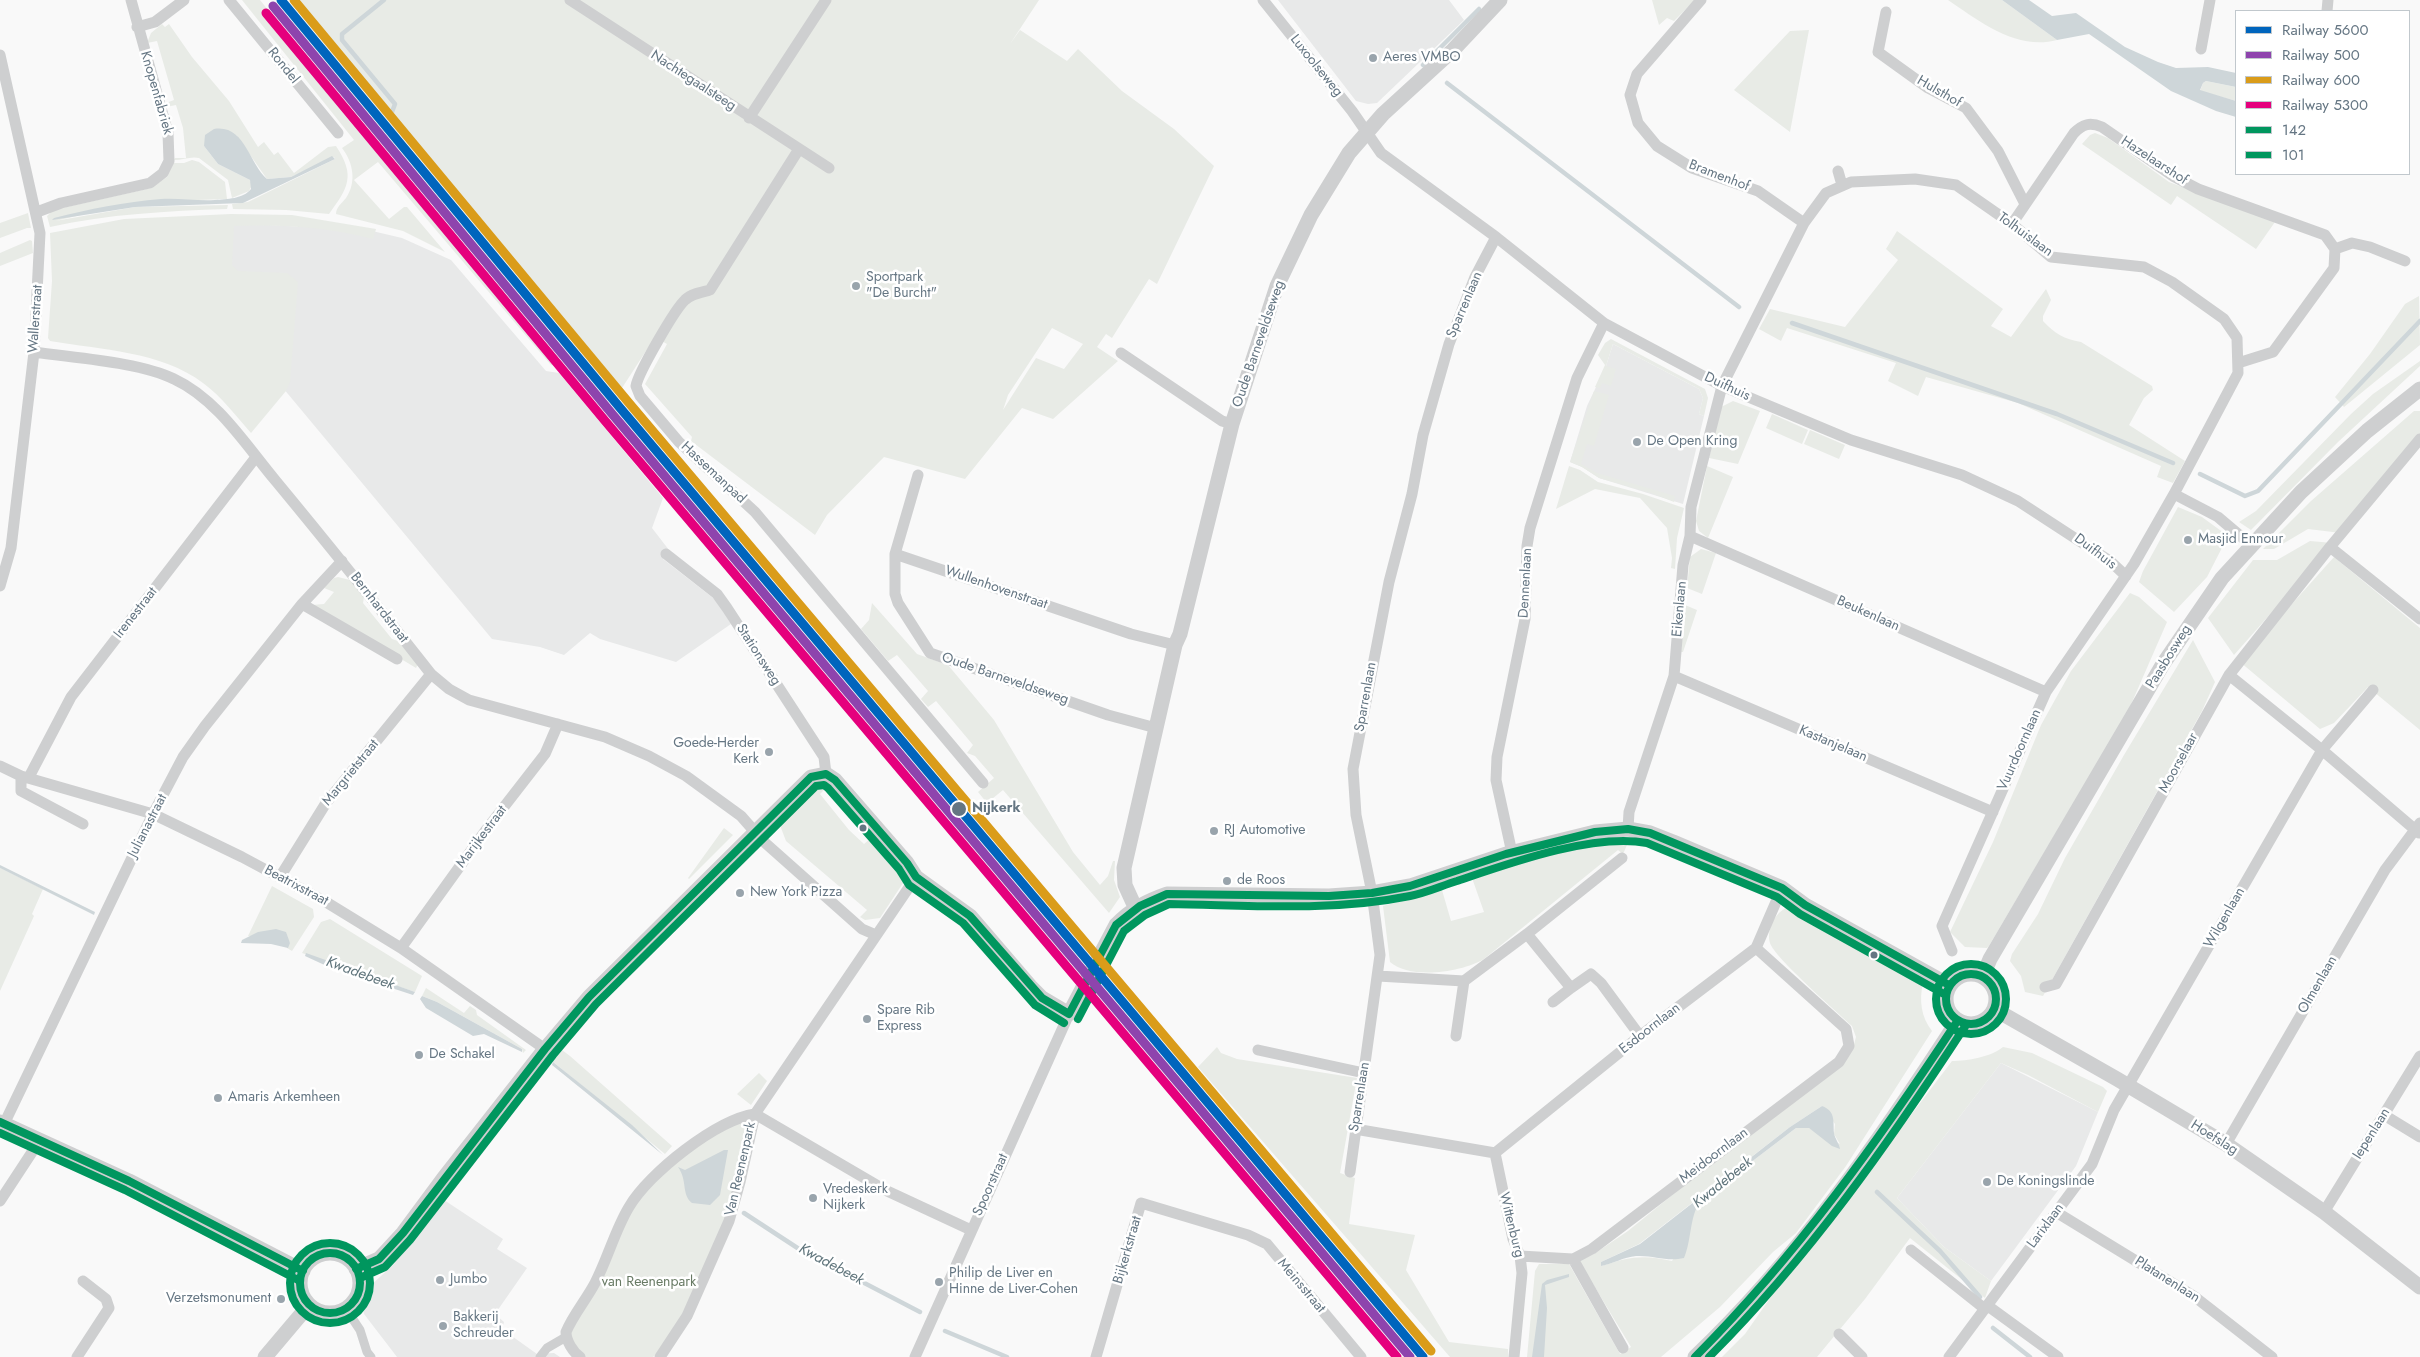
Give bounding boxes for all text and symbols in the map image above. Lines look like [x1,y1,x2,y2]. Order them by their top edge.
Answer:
legend [2235,10,2410,175]
text: Railway 5600 [2282,19,2369,41]
street label: Luxoolseweg [1286,32,1346,100]
text: Railway 500 [2282,44,2360,66]
street label: Rondel [263,45,303,87]
street label: Nachtegaalsteeg [647,47,739,115]
street label: Knopenfabriek [136,49,176,137]
place label: Aeres VMBO [1383,50,1461,66]
marker: Aeres VMBO [1367,52,1379,64]
text: Railway 600 [2282,69,2360,91]
street label: Hulsthof [1914,73,1964,111]
text: Railway 5300 [2282,94,2368,116]
text: 142 [2282,119,2306,141]
street label: Hazelaarshof [2117,133,2191,189]
text: 101 [2282,144,2305,166]
street label: Bramenhof [1686,157,1752,195]
street label: Tolhuislaan [1994,209,2056,261]
street label: Sparrenlaan [1444,269,1486,341]
place label: Sportpark "De Burcht" [866,270,937,302]
street label: Oude Barneveldseweg [1229,278,1289,410]
marker: Sportpark "De Burcht" [850,280,862,292]
street label: Wallerstraat [25,284,47,354]
street label: Duifhuis [1701,369,1753,405]
place label: De Open Kring [1647,434,1737,450]
marker: De Open Kring [1631,436,1643,448]
street label: Hassemanpad [677,439,749,507]
street label: Duifhuis [2071,531,2119,573]
place label: Masjid Ennour [2198,532,2283,548]
marker: Masjid Ennour [2182,534,2194,546]
street label: Dennenlaan [1516,548,1536,618]
street label: Wullenhovenstraat [943,563,1049,613]
street label: Bernhardstraat [346,569,412,647]
street label: Eikenlaan [1669,580,1691,638]
street label: Irenestraat [111,584,161,642]
street label: Beukenlaan [1834,593,1902,635]
street label: Stationsweg [732,621,784,689]
street label: Paasbosweg [2143,622,2195,692]
street label: Oude Barneveldseweg [939,649,1071,709]
street label: Sparrenlaan [1352,661,1380,733]
street label: Vuurdoornlaan [1995,707,2045,793]
street label: Kastanjelaan [1796,722,1870,766]
street label: Moorselaar [2156,730,2202,796]
place label: Goede-Herder Kerk [673,736,759,769]
street label: Margrietstraat [319,737,383,809]
marker: Goede-Herder Kerk [763,746,775,758]
street label: Julianastraat [125,791,171,861]
marker: Nijkerk [950,800,968,818]
place label: Nijkerk [972,801,1021,817]
street label: Marijkestraat [453,802,511,872]
unlabelled marker [858,823,868,833]
place label: RJ Automotive [1224,823,1305,839]
marker: RJ Automotive [1208,825,1220,837]
street label: Beatrixstraat [261,862,331,910]
place label: de Roos [1237,873,1285,889]
marker: de Roos [1221,875,1233,887]
place label: New York Pizza [750,885,842,901]
street label: Wilgenlaan [2201,885,2249,951]
marker: New York Pizza [734,887,746,899]
unlabelled marker [1869,950,1879,960]
water label: Kwadebeek [323,953,397,995]
street label: Olmenlaan [2295,953,2341,1017]
street label: Esdoornlaan [1616,1000,1684,1058]
place label: Spare Rib Express [877,1003,935,1036]
marker: Spare Rib Express [861,1013,873,1025]
place label: De Schakel [429,1047,495,1063]
marker: De Schakel [413,1049,425,1061]
street label: Sparrenlaan [1346,1061,1374,1133]
place label: Amaris Arkemheen [228,1090,340,1106]
marker: Amaris Arkemheen [212,1092,224,1104]
street label: Iepenlaan [2350,1105,2394,1163]
street label: Hoefslag [2187,1117,2241,1159]
street label: Van Reenenpark [722,1120,760,1218]
street label: Meidoornlaan [1676,1125,1752,1187]
street label: Spoorstraat [970,1151,1012,1219]
water label: Kwadebeek [1690,1154,1756,1212]
place label: De Koningslinde [1997,1174,2094,1190]
marker: De Koningslinde [1981,1176,1993,1188]
place label: Vredeskerk Nijkerk [823,1182,888,1214]
street label: Wittenburg [1495,1191,1527,1259]
marker: Vredeskerk Nijkerk [807,1192,819,1204]
street label: Larixlaan [2024,1200,2068,1252]
street label: Bijkerkstraat [1110,1214,1146,1286]
water label: Kwadebeek [795,1240,867,1290]
street label: Platanenlaan [2131,1253,2203,1307]
street label: Meinsstraat [1273,1255,1329,1317]
place label: Philip de Liver en Hinne de Liver-Cohen [949,1266,1078,1298]
place label: Jumbo [450,1272,487,1288]
marker: Jumbo [434,1274,446,1286]
park label: van Reenenpark [602,1275,696,1291]
marker: Philip de Liver en Hinne de Liver-Cohen [933,1276,945,1288]
place label: Verzetsmonument [166,1291,271,1307]
marker: Verzetsmonument [275,1293,287,1305]
place label: Bakkerij Schreuder [453,1310,514,1342]
marker: Bakkerij Schreuder [437,1320,449,1332]

